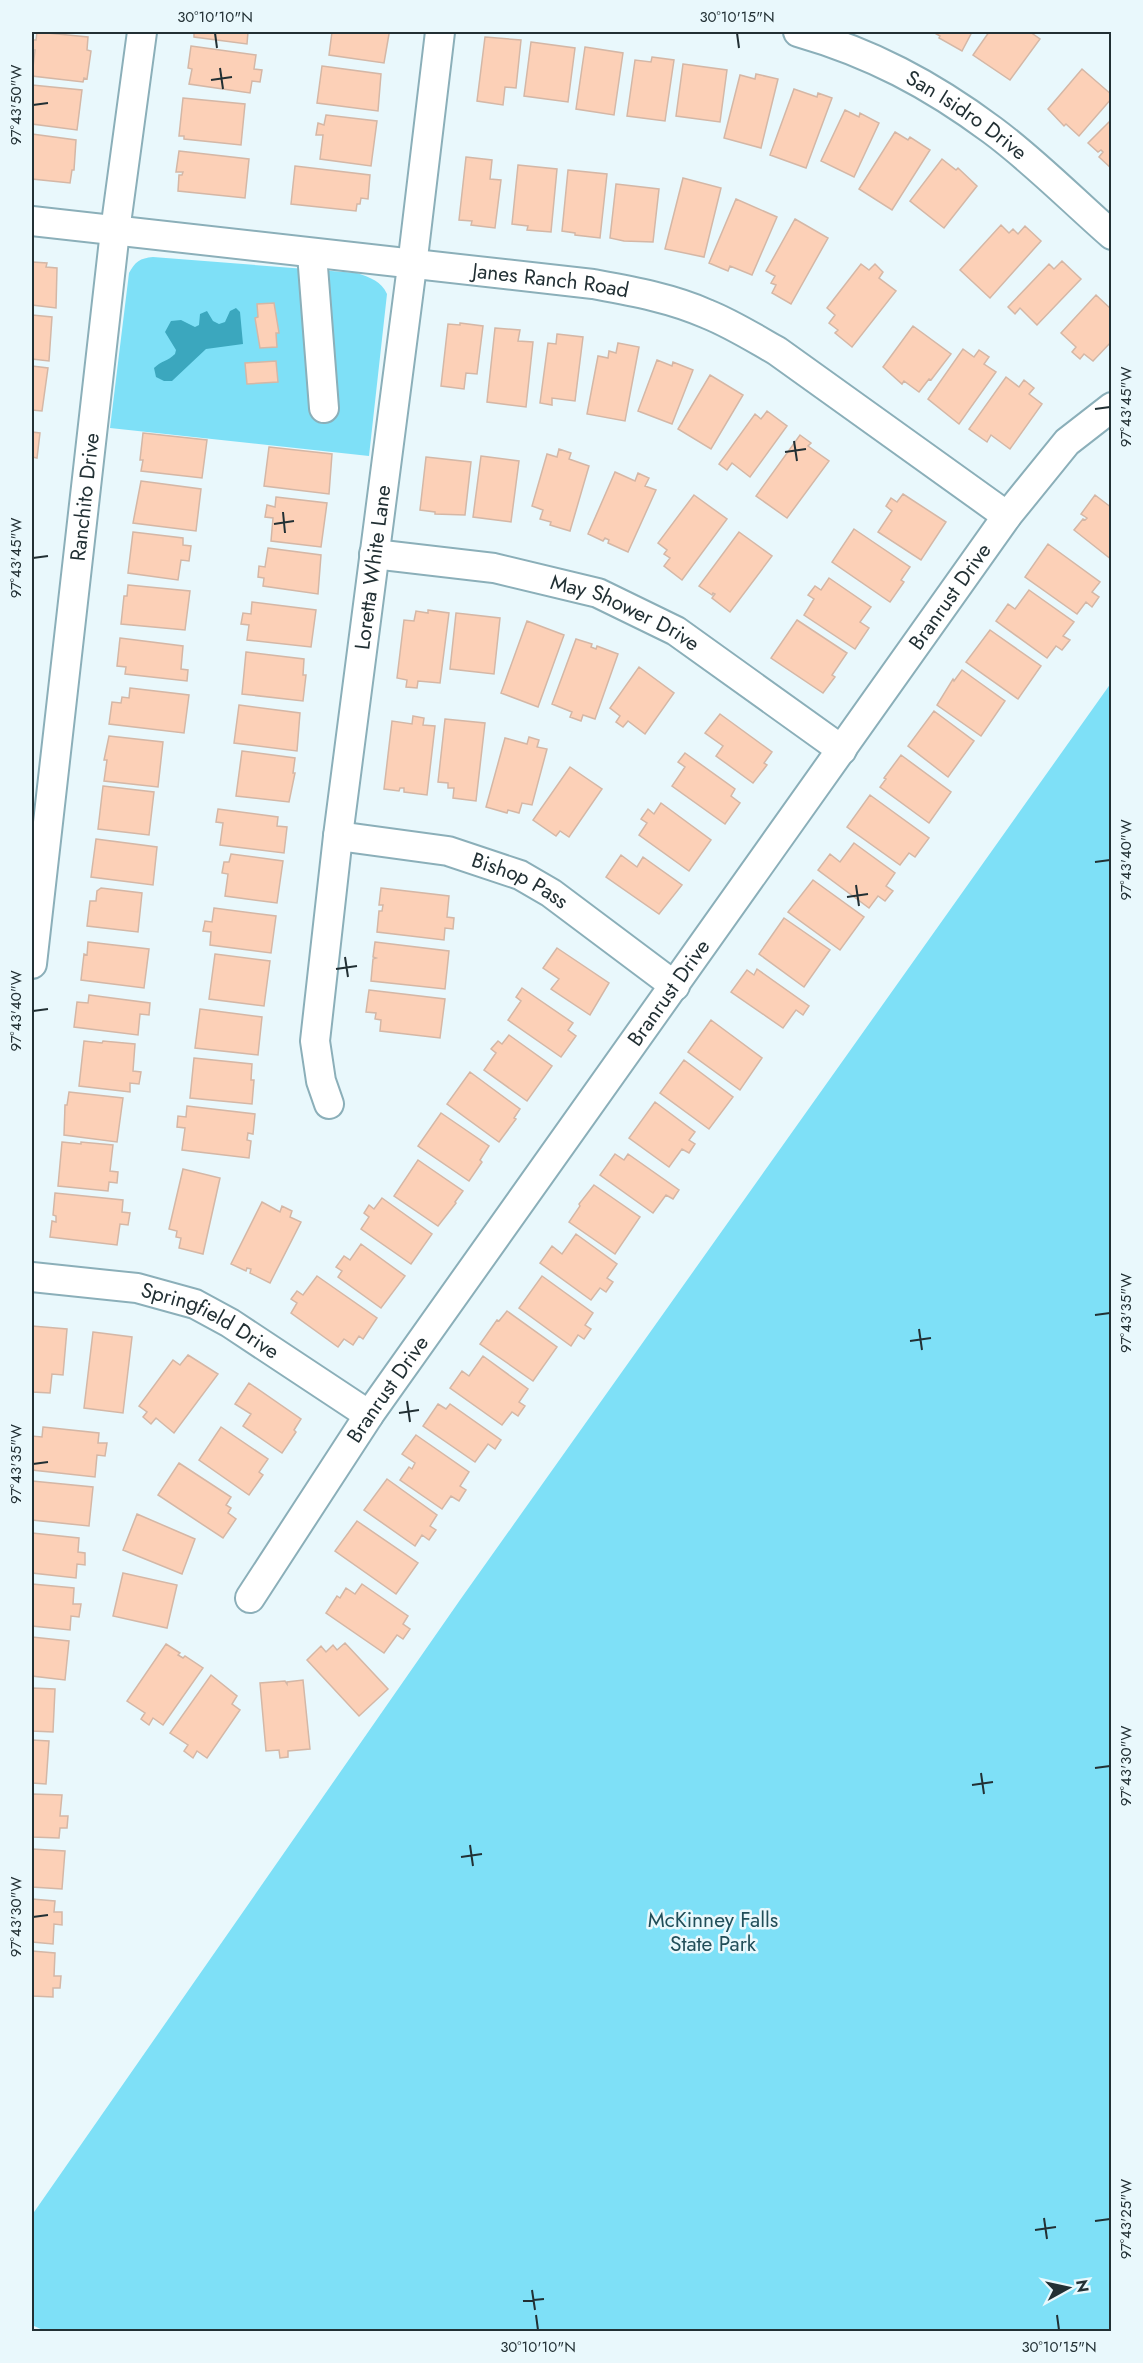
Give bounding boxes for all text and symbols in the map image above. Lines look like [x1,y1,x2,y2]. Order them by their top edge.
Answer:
text: 30°10'10"N [177,6,253,28]
text: 30°10'15"N [699,6,775,28]
street label: San Isidro Drive [900,63,1034,167]
text: 97°43'50"W [5,64,27,145]
street label: Janes Ranch Road [468,255,631,305]
text: 97°43'45"W [1115,367,1137,447]
street label: Ranchito Drive [63,431,107,563]
street label: Loretta White Lane [347,483,398,652]
text: 97°43'45"W [5,518,27,598]
street label: Branrust Drive [902,537,998,656]
street label: May Shower Drive [547,567,706,659]
text: 97°43'40"W [1115,819,1137,901]
street label: Bishop Pass [468,845,575,916]
street label: Branrust Drive [620,933,717,1052]
text: 97°43'40"W [5,970,27,1052]
text: 97°43'35"W [1115,1273,1137,1353]
street label: Springfield Drive [138,1275,285,1367]
street label: Branrust Drive [340,1329,436,1449]
text: 97°43'35"W [5,1424,27,1504]
text: 97°43'30"W [1115,1726,1137,1806]
text: 97°43'30"W [5,1877,27,1957]
park label: McKinney Falls State Park [648,1905,778,1959]
text: 97°43'25"W [1115,2179,1137,2259]
north arrow [1038,2258,1098,2318]
text: N [1070,2278,1095,2294]
text: 30°10'10"N [500,2336,576,2358]
text: 30°10'15"N [1021,2336,1097,2358]

